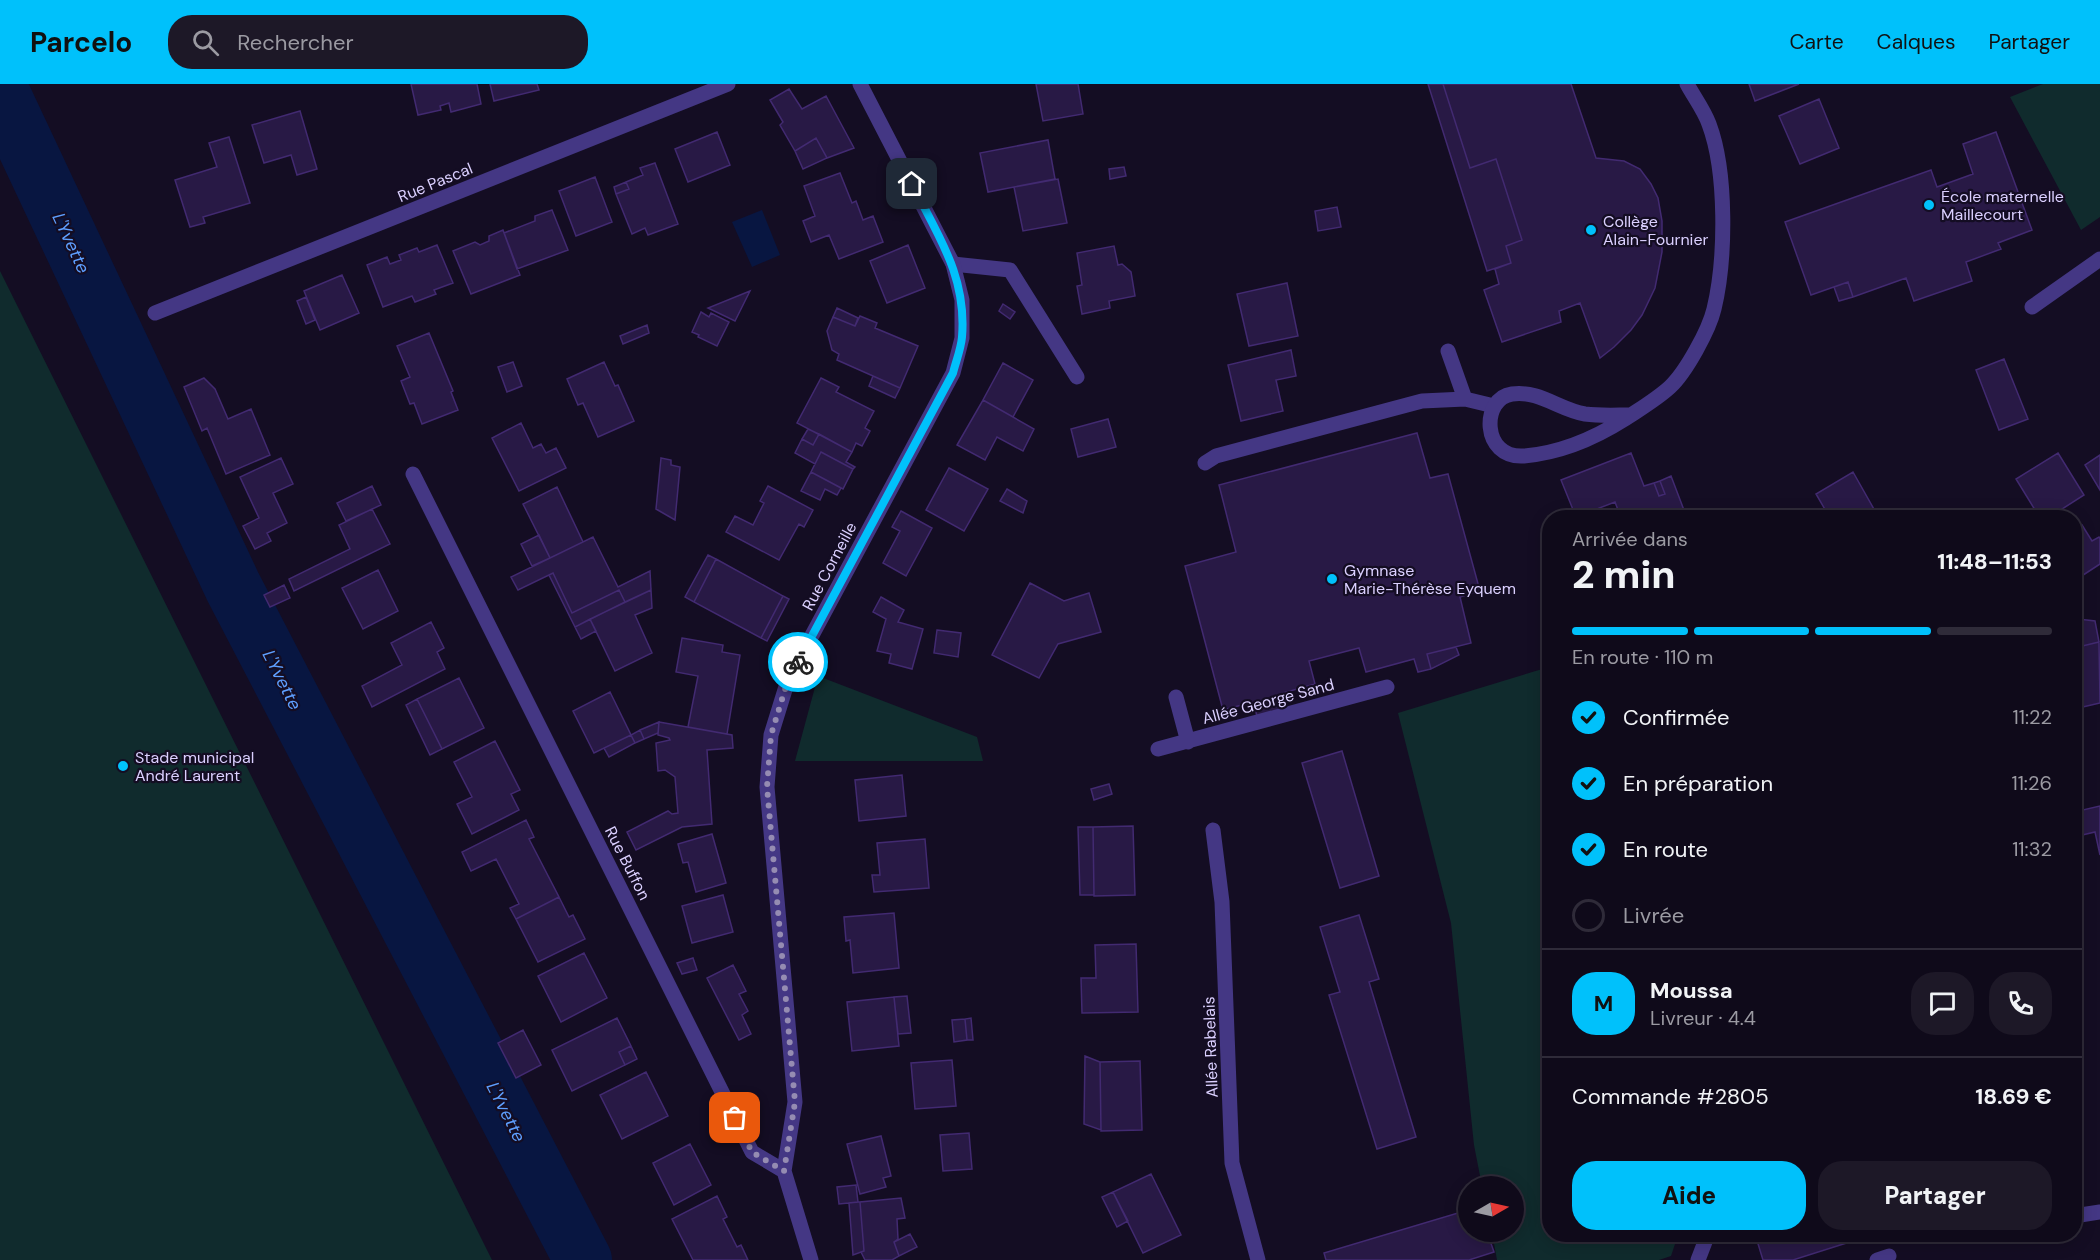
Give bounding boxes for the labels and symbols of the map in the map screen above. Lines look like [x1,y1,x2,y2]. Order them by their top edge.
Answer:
street label: Rue Pascal [395,158,476,207]
pin [886,158,937,209]
place label: École maternelle Maillecourt [1941,186,2064,225]
marker: École maternelle Maillecourt [1922,198,1936,212]
water label: L'Yvette [47,209,95,277]
place label: Collège Alain-Fournier [1603,211,1708,250]
marker: Collège Alain-Fournier [1584,223,1598,237]
street label: Rue Corneille [797,518,862,614]
place label: Gymnase Marie-Thérèse Eyquem [1344,560,1516,599]
marker: Gymnase Marie-Thérèse Eyquem [1325,572,1339,586]
courier [768,632,828,692]
water label: L'Yvette [257,646,307,714]
street label: Allée George Sand [1200,674,1336,729]
place label: Stade municipal André Laurent [135,747,254,786]
marker: Stade municipal André Laurent [116,759,130,773]
street label: Rue Buffon [600,823,655,904]
street label: Allée Rabelais [1198,996,1223,1098]
water label: L'Yvette [481,1078,531,1146]
pin [709,1092,760,1143]
north arrow [1458,1176,1524,1242]

